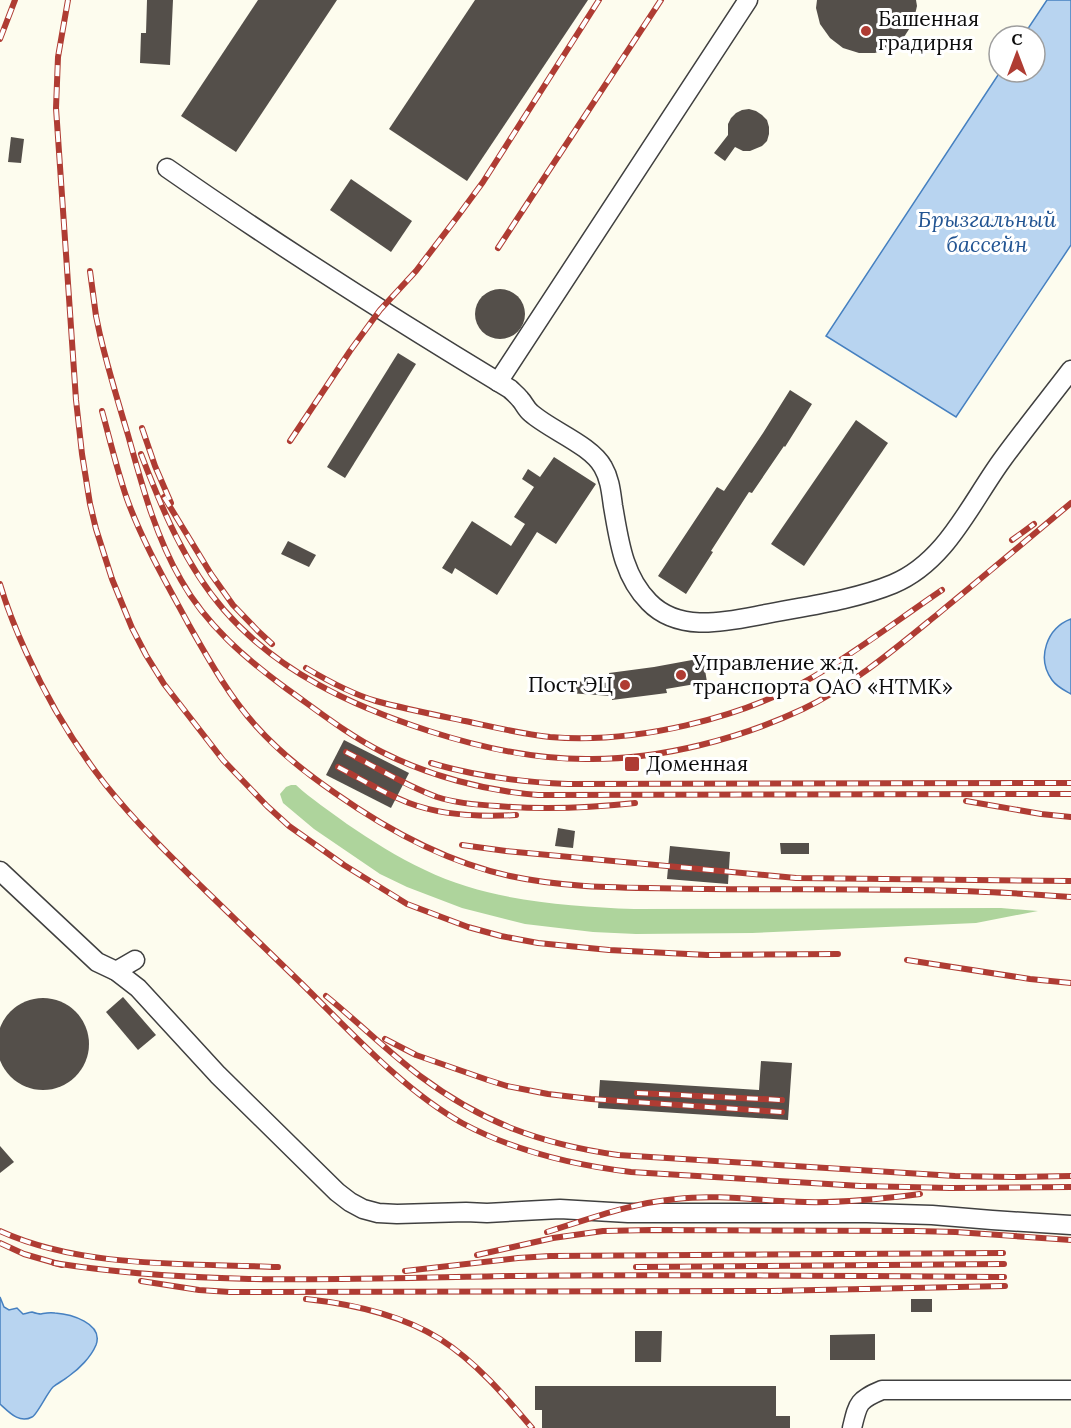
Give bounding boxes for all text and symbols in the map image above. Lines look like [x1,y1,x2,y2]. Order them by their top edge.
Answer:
place label: Башенная градирня [878,5,979,56]
marker: Башенная градирня [859,24,873,38]
north arrow [987,24,1047,84]
text: С [1011,29,1023,49]
water label: Брызгальный бассейн [918,205,1056,258]
place label: Управление ж.д. транспорта ОАО «НТМК» [692,649,953,700]
marker: Управление ж.д. транспорта ОАО «НТМК» [674,668,688,682]
place label: Пост ЭЦ [528,671,613,698]
marker: Пост ЭЦ [618,678,632,692]
place label: Доменная [646,750,748,777]
marker: Доменная [623,755,641,773]

